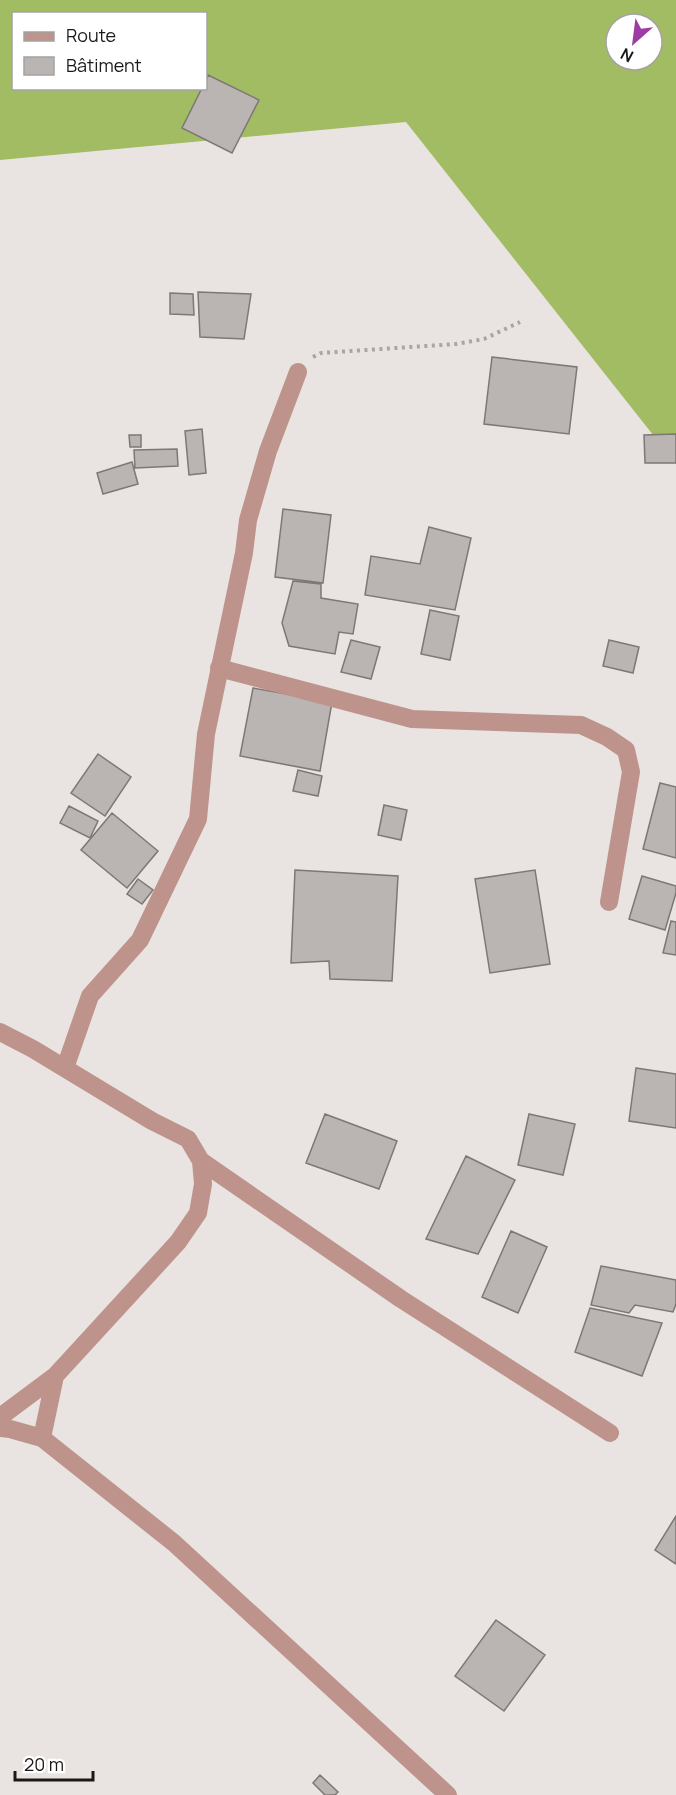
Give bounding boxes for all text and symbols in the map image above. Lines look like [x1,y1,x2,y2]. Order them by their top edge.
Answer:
legend [12,12,207,90]
north arrow [604,12,664,72]
text: Route [66,23,116,47]
text: N [617,43,637,68]
text: Bâtiment [66,53,142,77]
scale bar [15,1744,93,1782]
text: 20 m [24,1752,64,1776]

